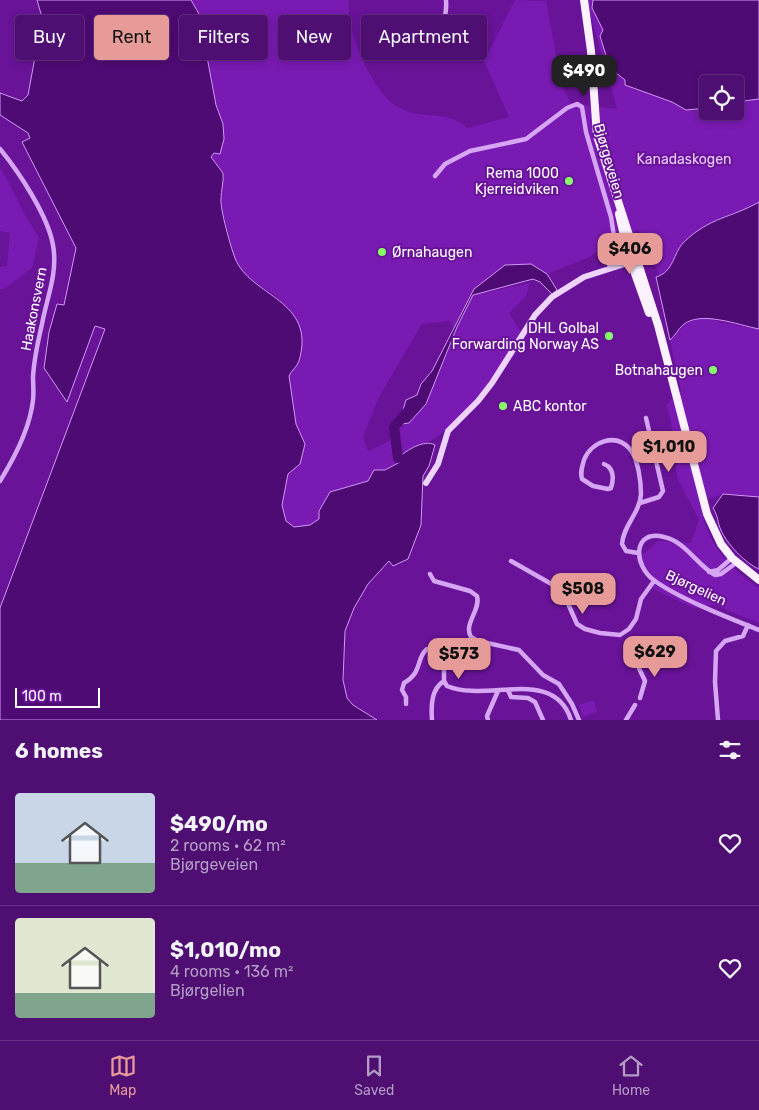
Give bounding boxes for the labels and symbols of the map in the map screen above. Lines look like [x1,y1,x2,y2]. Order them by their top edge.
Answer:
pin: $490 [554,54,614,97]
street label: Bjørgeveien [590,122,628,200]
park label: Kanadaskogen [636,151,732,168]
place label: Rema 1000 Kjerreidviken [475,165,559,198]
marker: Rema 1000 Kjerreidviken [563,175,575,187]
pin: $406 [600,232,660,275]
place label: Ørnahaugen [392,244,472,261]
marker: Ørnahaugen [376,246,388,258]
street label: Haakonsvern [18,266,50,352]
place label: DHL Golbal Forwarding Norway AS [452,320,599,353]
marker: DHL Golbal Forwarding Norway AS [603,330,615,342]
place label: Botnahaugen [615,362,703,379]
marker: Botnahaugen [707,364,719,376]
place label: ABC kontor [513,398,587,415]
marker: ABC kontor [497,400,509,412]
pin: $1,010 [628,430,710,473]
street label: Bjørgelien [663,566,729,610]
pin: $508 [553,572,613,615]
pin: $629 [625,636,685,678]
pin: $573 [429,638,489,680]
scale bar [15,685,100,708]

